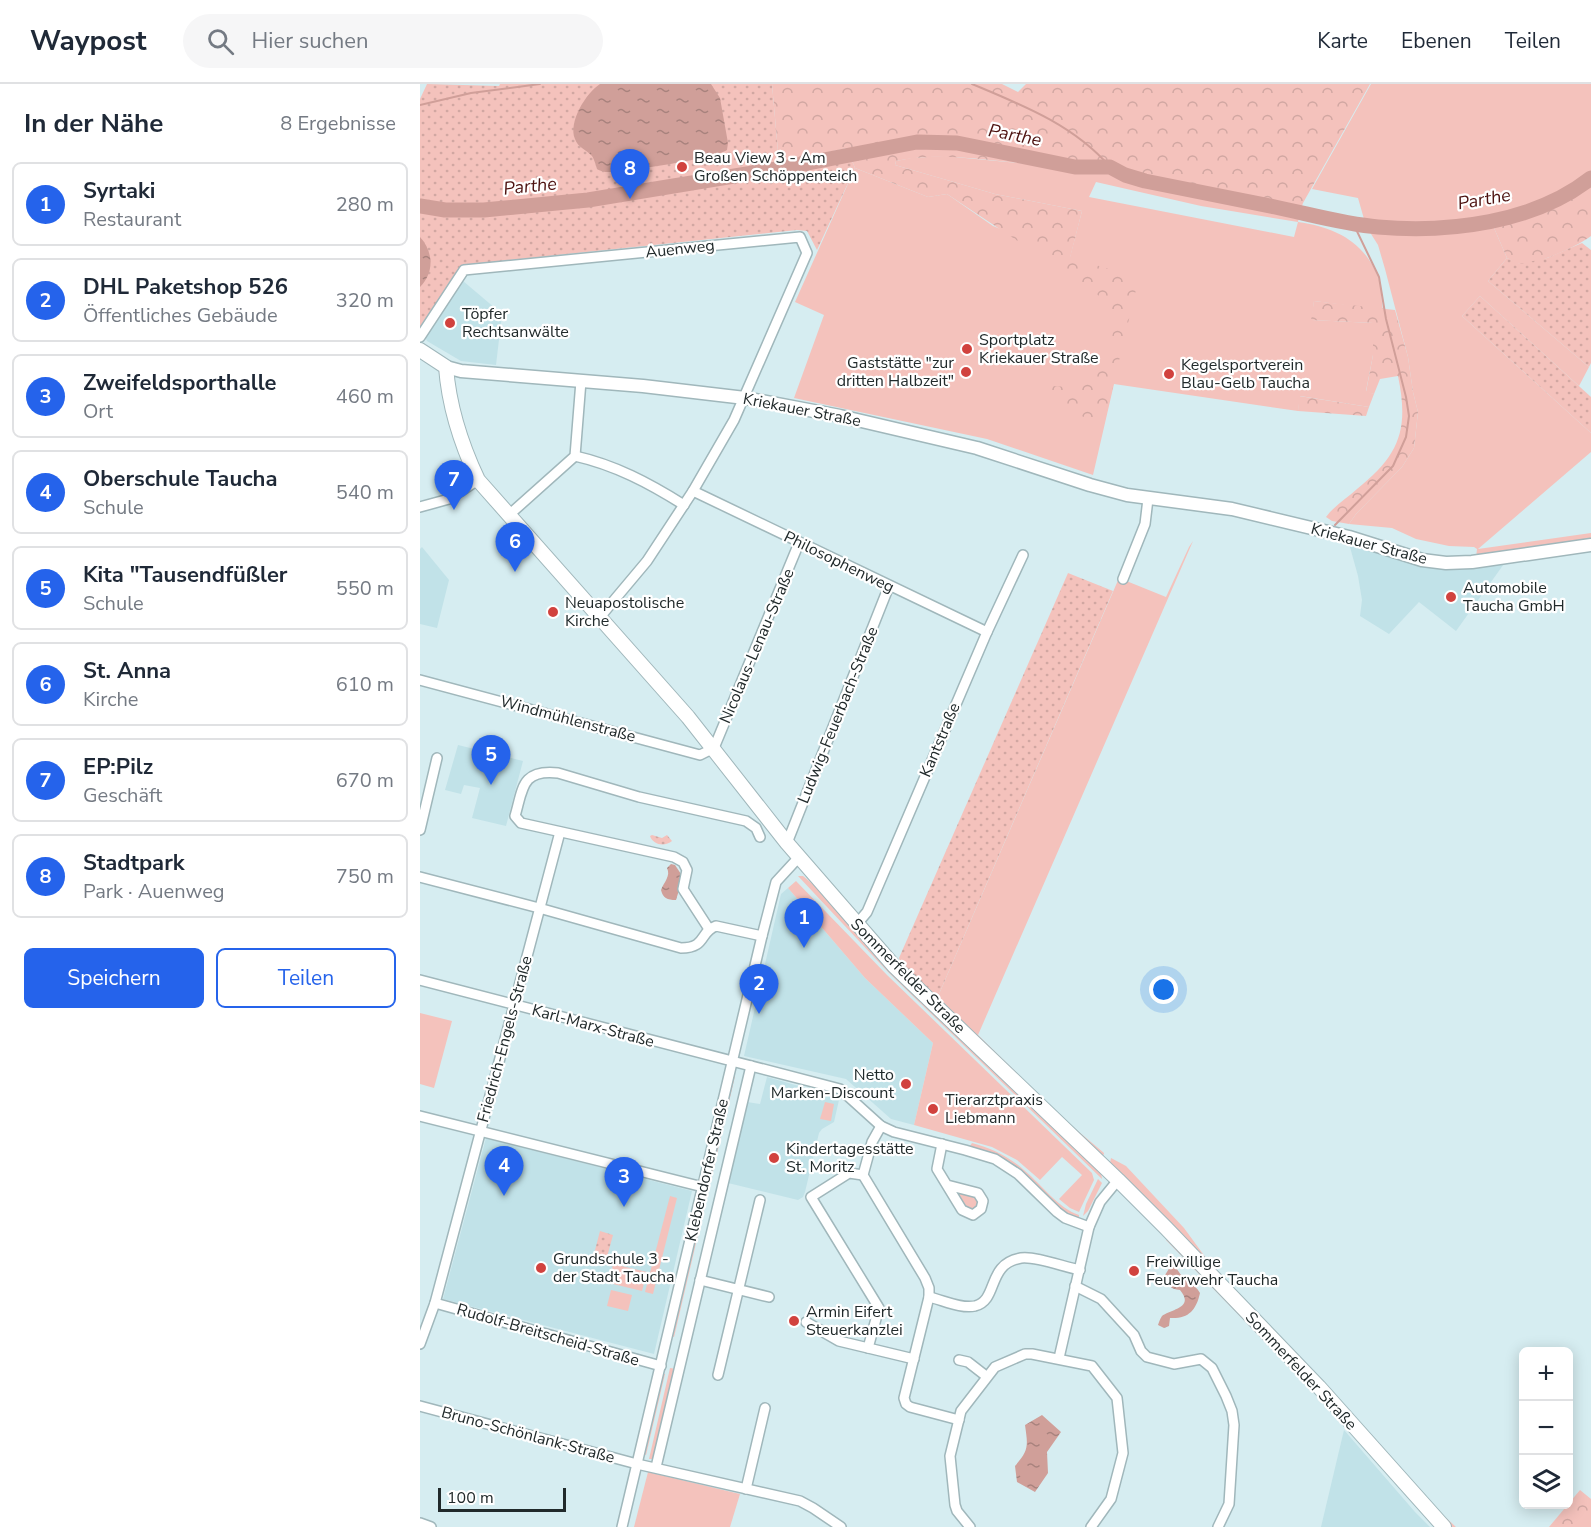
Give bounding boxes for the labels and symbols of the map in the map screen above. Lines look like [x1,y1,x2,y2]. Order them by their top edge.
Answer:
water label: Parthe [986,118,1044,152]
place label: Beau View 3 - Am Großen Schöppenteich [694,147,857,187]
pin: 8 [610,150,650,199]
marker: Beau View 3 - Am Großen Schöppenteich [675,160,689,174]
water label: Parthe [502,171,558,201]
water label: Parthe [1456,182,1513,215]
street label: Auenweg [644,234,716,264]
place label: Töpfer Rechtsanwälte [462,303,569,343]
marker: Töpfer Rechtsanwälte [443,316,457,330]
place label: Sportplatz Kriekauer Straße [979,329,1099,369]
marker: Sportplatz Kriekauer Straße [960,342,974,356]
place label: Gaststätte "zur dritten Halbzeit" [837,352,954,392]
place label: Kegelsportverein Blau-Gelb Taucha [1181,354,1310,394]
marker: Gaststätte "zur dritten Halbzeit" [959,365,973,379]
marker: Kegelsportverein Blau-Gelb Taucha [1162,367,1176,381]
street label: Kriekauer Straße [741,388,863,432]
pin: 7 [435,460,474,510]
street label: Kriekauer Straße [1308,518,1430,570]
pin: 6 [496,522,535,572]
street label: Philosophenweg [780,526,898,598]
street label: Nicolaus-Lenau-Straße [714,565,800,727]
place label: Automobile Taucha GmbH [1463,577,1565,617]
marker: Automobile Taucha GmbH [1444,590,1458,604]
place label: Neuapostolische Kirche [565,592,684,632]
marker: Neuapostolische Kirche [546,605,560,619]
street label: Ludwig-Feuerbach-Straße [792,623,884,807]
street label: Windmühlenstraße [498,690,638,748]
street label: Kantstraße [914,699,966,781]
pin: 5 [472,736,510,785]
pin: 1 [784,898,824,948]
street label: Sommerfelder Straße [846,914,970,1038]
street label: Friedrich-Engels-Straße [472,953,538,1125]
pin: 2 [740,964,778,1014]
your location [1149,975,1178,1004]
street label: Karl-Marx-Straße [529,999,657,1053]
place label: Netto Marken-Discount [771,1064,894,1104]
marker: Netto Marken-Discount [899,1077,913,1091]
place label: Tierarztpraxis Liebmann [945,1089,1043,1129]
street label: Klebendorfer Straße [680,1096,734,1244]
marker: Tierarztpraxis Liebmann [926,1102,940,1116]
place label: Kindertagesstätte St. Moritz [786,1138,914,1178]
pin: 4 [484,1146,524,1196]
marker: Kindertagesstätte St. Moritz [767,1151,781,1165]
pin: 3 [604,1158,644,1207]
place label: Grundschule 3 - der Stadt Taucha [553,1248,674,1288]
place label: Freiwillige Feuerwehr Taucha [1146,1251,1278,1291]
marker: Grundschule 3 - der Stadt Taucha [534,1261,548,1275]
marker: Freiwillige Feuerwehr Taucha [1127,1264,1141,1278]
street label: Rudolf-Breitscheid-Straße [454,1298,642,1372]
place label: Armin Eifert Steuerkanzlei [806,1301,903,1341]
street label: Sommerfelder Straße [1240,1307,1362,1435]
marker: Armin Eifert Steuerkanzlei [787,1314,801,1328]
street label: Bruno-Schönlank-Straße [439,1401,617,1469]
scale bar [438,1485,566,1512]

